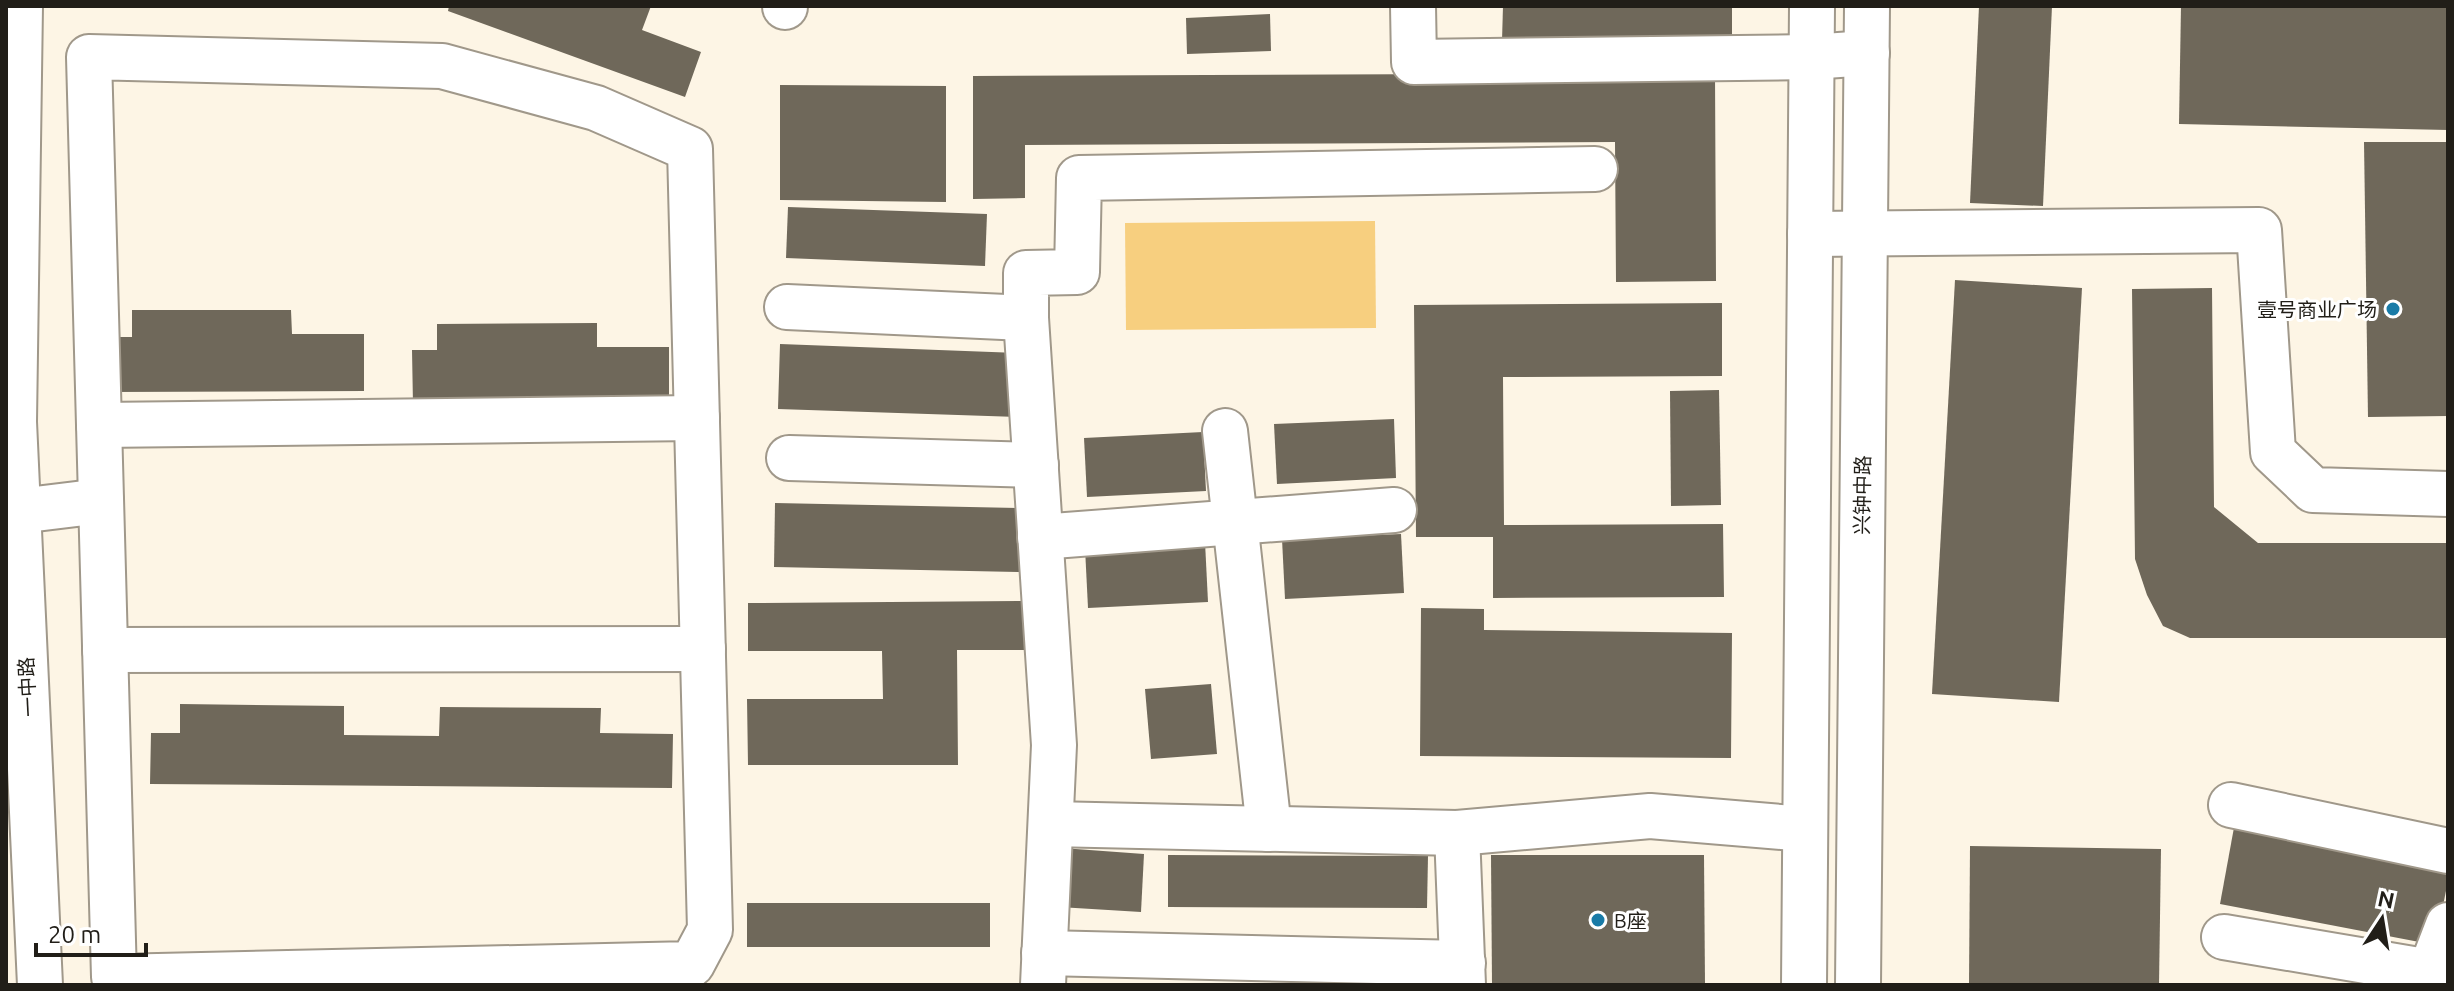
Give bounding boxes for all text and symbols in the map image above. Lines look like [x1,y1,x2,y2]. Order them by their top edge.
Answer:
place label: 壹号商业广场 [2257,298,2377,321]
marker: 壹号商业广场 [2384,300,2402,318]
street label: 兴钟中路 [1850,455,1874,535]
street label: 一中路 [14,656,40,718]
north arrow [2342,879,2422,959]
text: N [2376,885,2397,913]
scale bar [36,907,146,957]
place label: B座 [1614,909,1647,932]
marker: B座 [1589,911,1607,929]
text: 20 m [48,921,101,948]

